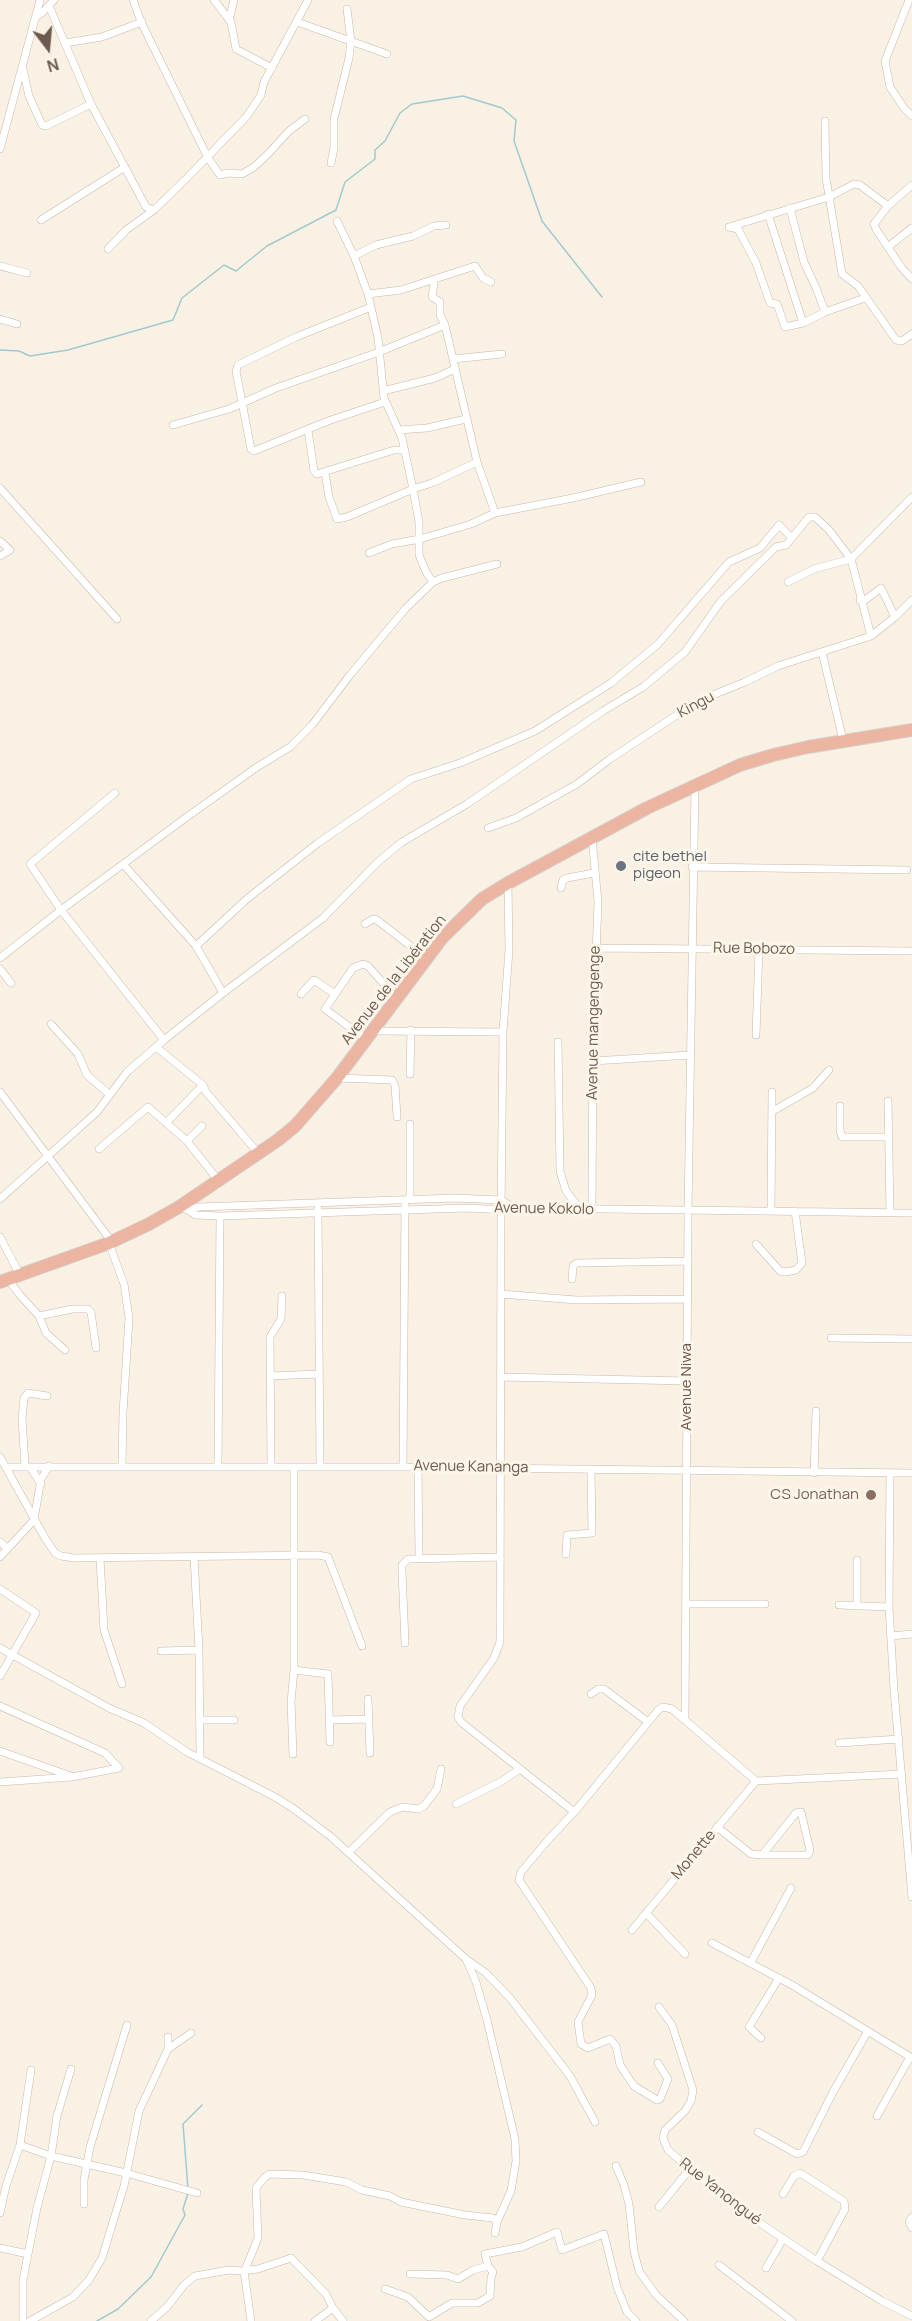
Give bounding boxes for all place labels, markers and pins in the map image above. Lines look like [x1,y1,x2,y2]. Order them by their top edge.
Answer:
place label: cite bethel pigeon [633,848,707,883]
marker: cite bethel pigeon [614,859,628,873]
place label: CS Jonathan [770,1486,859,1504]
marker: CS Jonathan [864,1488,878,1502]

